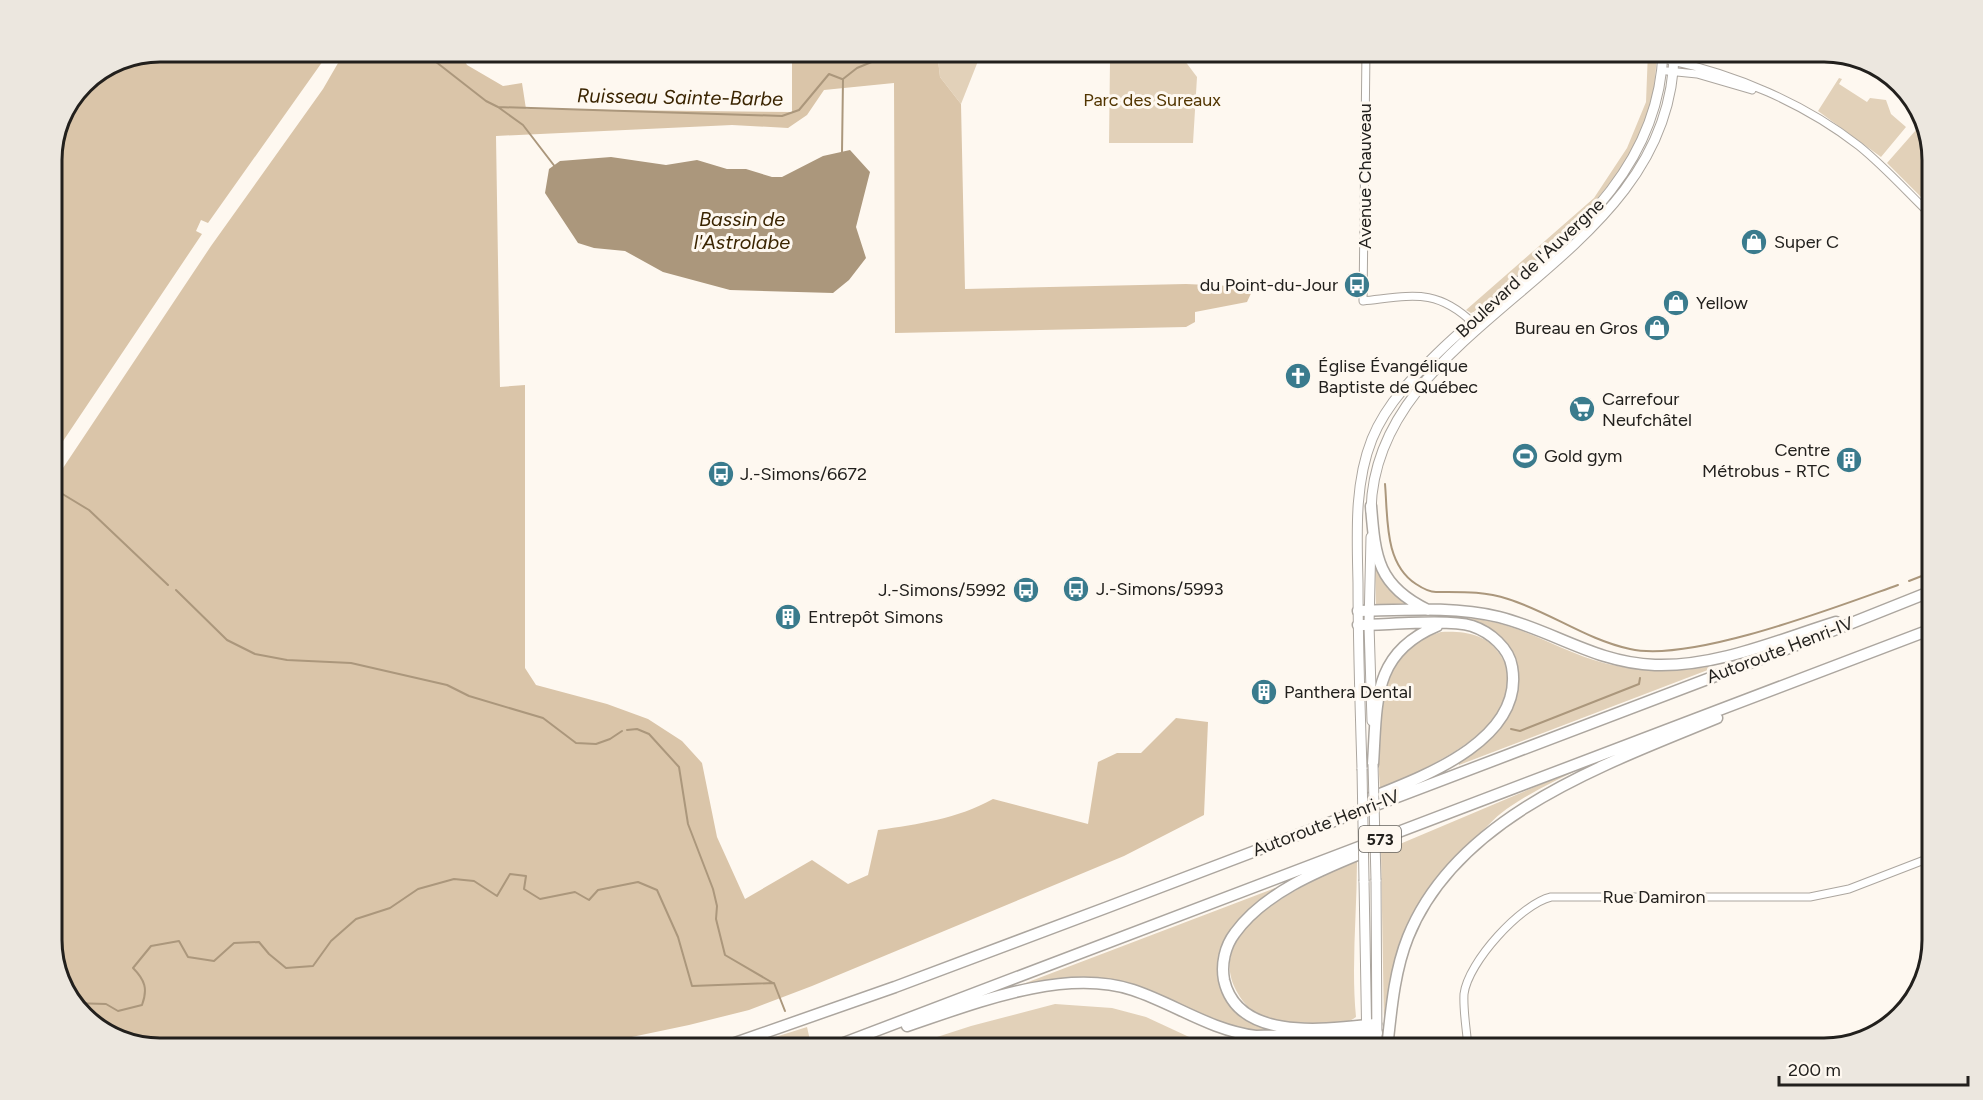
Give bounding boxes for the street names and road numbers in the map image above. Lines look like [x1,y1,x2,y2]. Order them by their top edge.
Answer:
street label: Avenue Chauveau [1354,103,1376,249]
street label: Boulevard de l'Auvergne [1451,194,1609,342]
street label: Autoroute Henri-IV [1703,612,1857,688]
street label: Autoroute Henri-IV [1249,785,1403,861]
road number: 573 [1359,826,1401,852]
street label: Rue Damiron [1602,886,1706,908]

